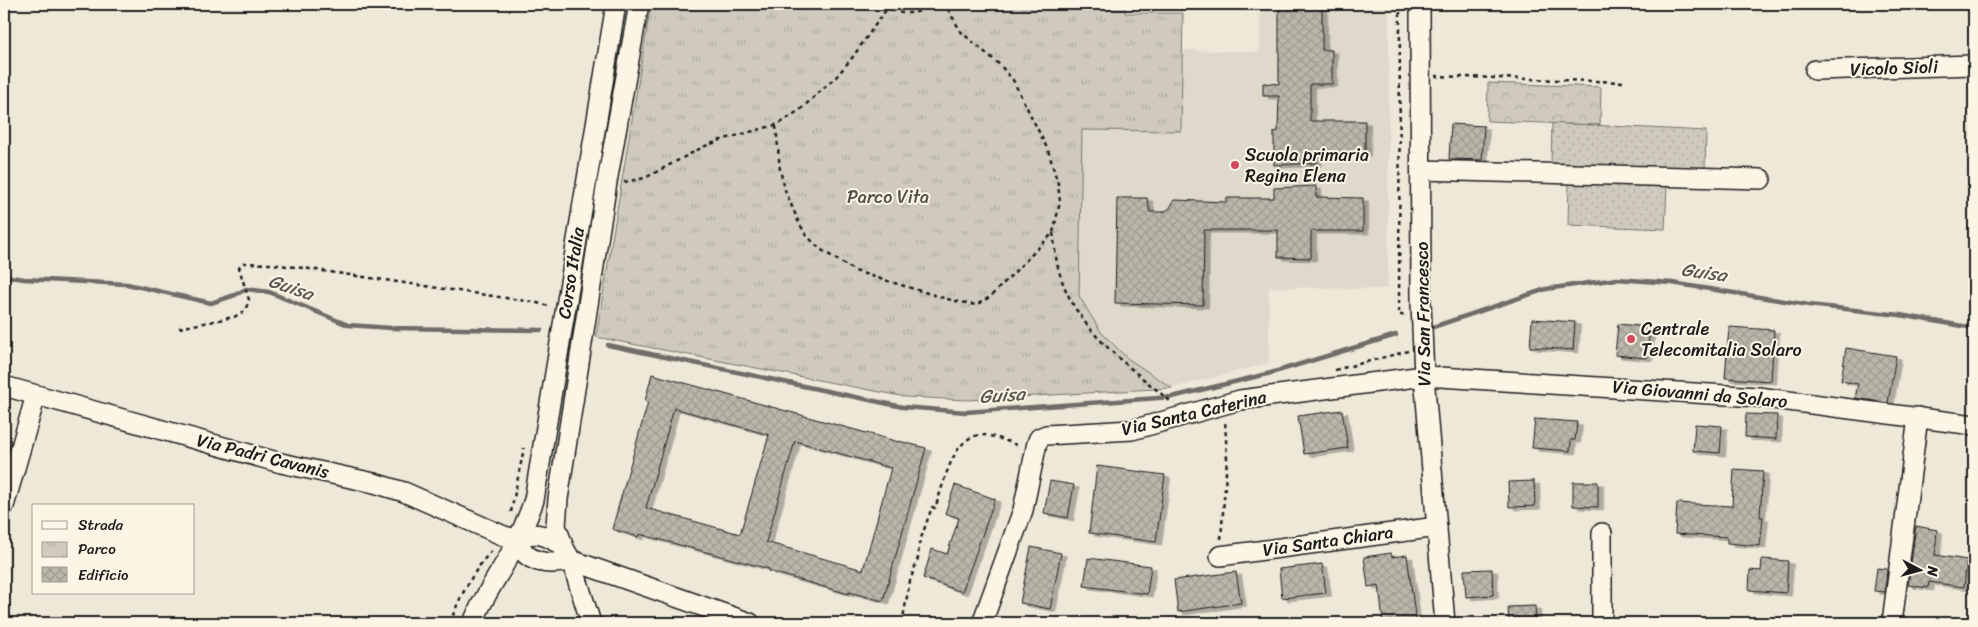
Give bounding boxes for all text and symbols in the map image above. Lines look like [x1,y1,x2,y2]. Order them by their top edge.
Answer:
street label: Vicolo Sioli [1849,50,1940,86]
place label: Scuola primaria Regina Elena [1245,139,1369,192]
marker: Scuola primaria Regina Elena [1229,159,1241,171]
park label: Parco Vita [847,181,929,213]
street label: Corso Italia [548,224,594,321]
street label: Via San Francesco [1406,241,1440,387]
water label: Guisa [1679,252,1730,292]
water label: Guisa [264,264,319,310]
place label: Centrale Telecomitalia Solaro [1641,313,1802,366]
marker: Centrale Telecomitalia Solaro [1625,333,1637,345]
street label: Via Giovanni da Solaro [1611,370,1789,418]
water label: Guisa [978,377,1027,413]
street label: Via Santa Caterina [1118,381,1271,445]
street label: Via Padri Cavanis [193,424,333,488]
legend [32,504,195,594]
text: Strada [78,512,124,538]
street label: Via Santa Chiara [1261,516,1395,566]
text: Parco [78,536,116,562]
north arrow [1896,544,1946,594]
text: Edificio [78,562,129,588]
text: N [1919,564,1945,578]

